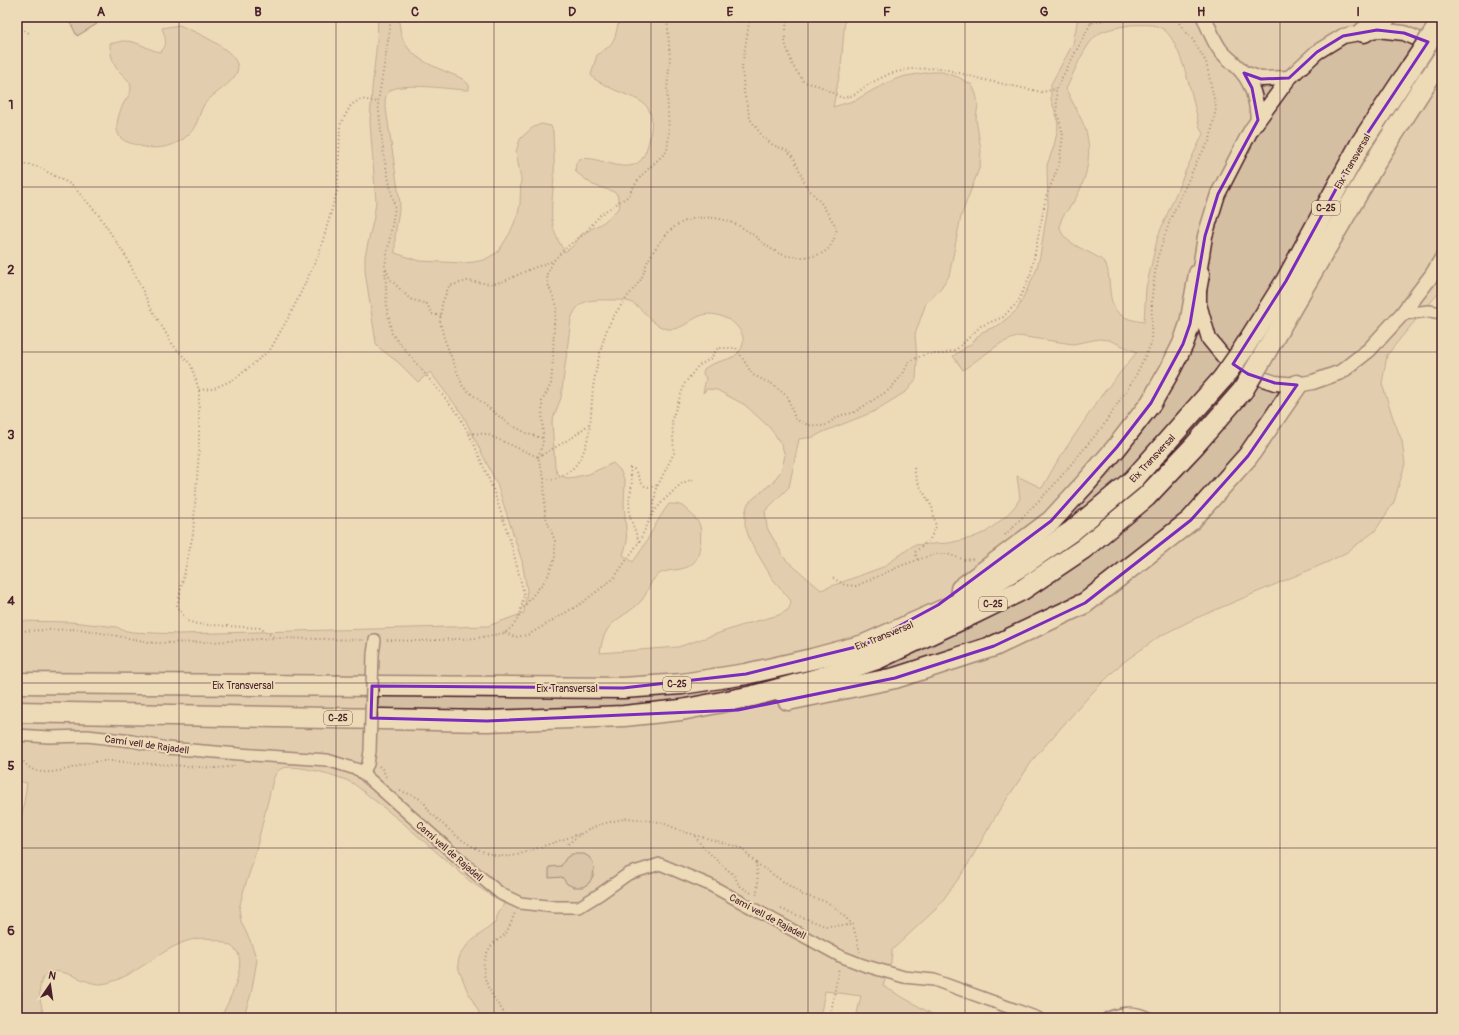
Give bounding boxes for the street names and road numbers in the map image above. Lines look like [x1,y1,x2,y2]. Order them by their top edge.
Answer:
street label: Eix Transversal [1332,132,1373,191]
road number: C-25 [1312,201,1340,215]
street label: Eix Transversal [1127,432,1178,485]
road number: C-25 [979,597,1007,611]
street label: Eix Transversal [854,619,915,653]
road number: C-25 [663,677,691,691]
street label: Eix Transversal [212,680,274,692]
street label: Eix Transversal [536,683,598,695]
road number: C-25 [324,711,352,725]
street label: Camí vell de Rajadell [104,733,190,757]
street label: Camí vell de Rajadell [413,819,485,884]
street label: Camí vell de Rajadell [727,892,808,942]

